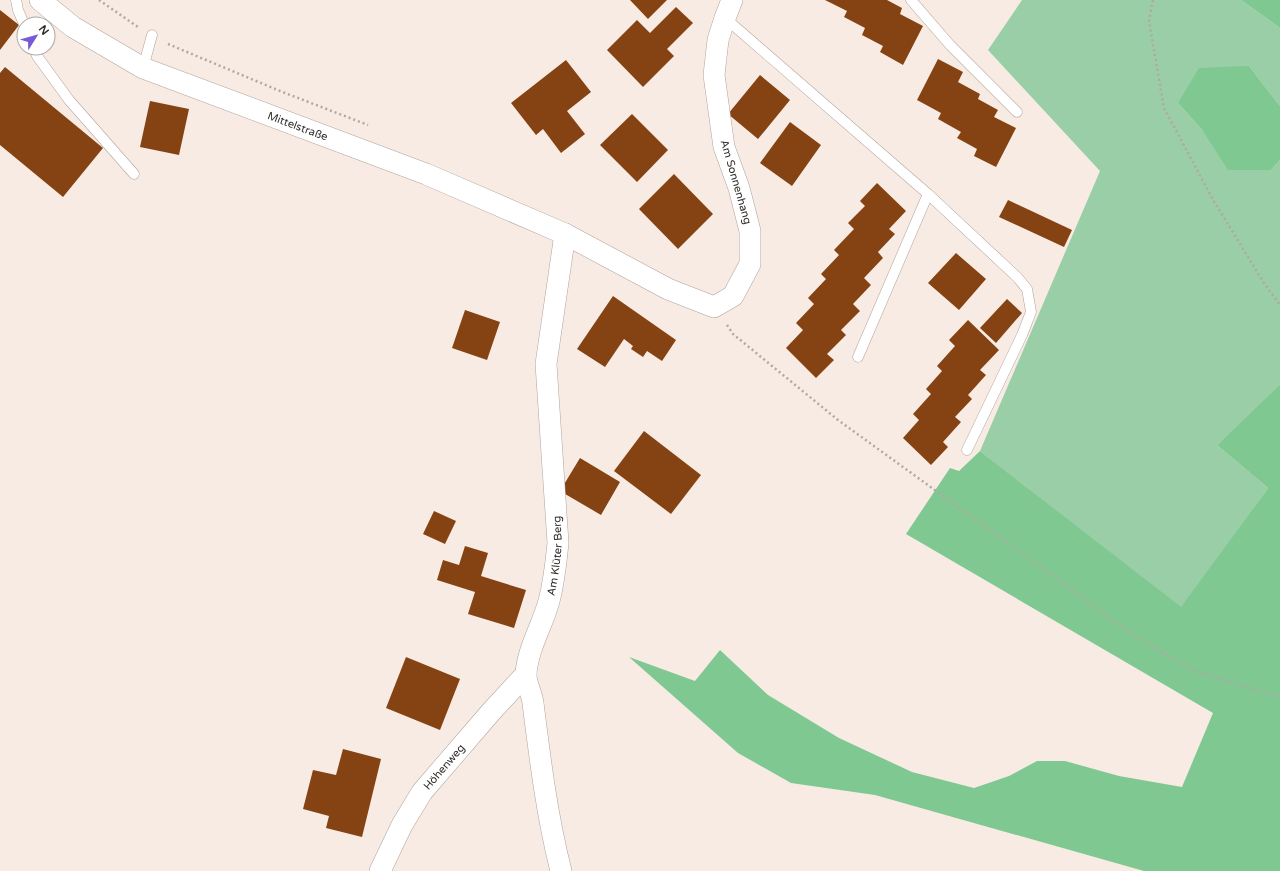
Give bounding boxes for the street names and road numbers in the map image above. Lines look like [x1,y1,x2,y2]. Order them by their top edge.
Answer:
street label: Mittelstraße [266,109,330,143]
street label: Am Sonnenhang [718,138,754,226]
street label: Am Klüter Berg [544,515,565,597]
street label: Höhenweg [421,741,467,792]

